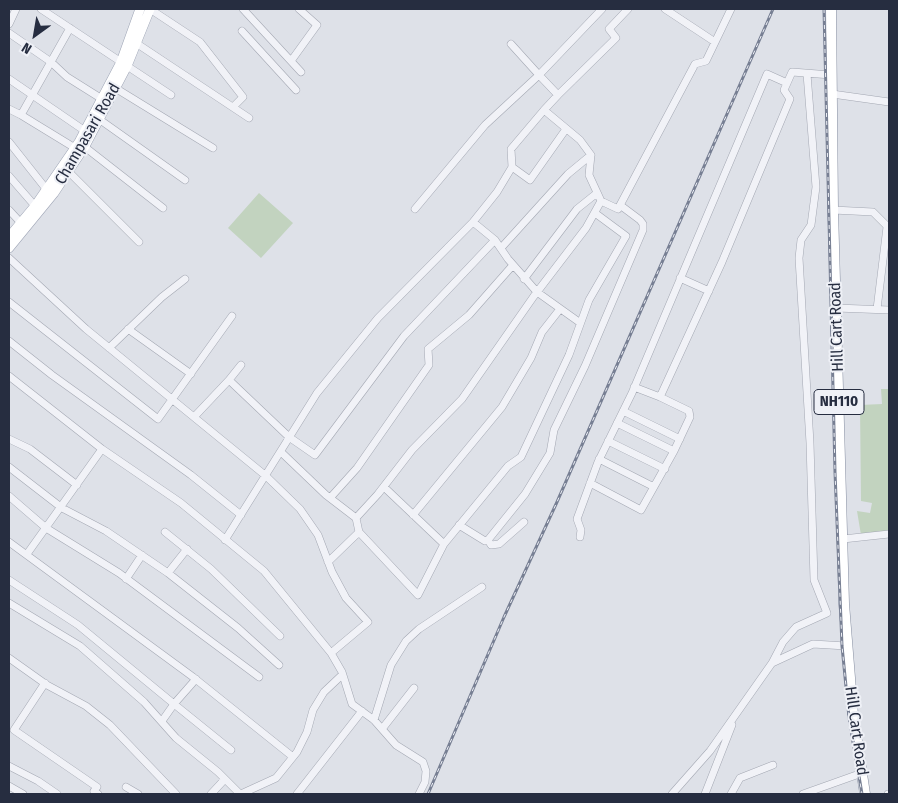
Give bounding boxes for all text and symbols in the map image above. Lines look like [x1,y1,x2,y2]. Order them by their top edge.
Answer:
north arrow [10,10,60,60]
text: N [19,39,35,58]
street label: Champasari Road [51,80,125,188]
street label: Hill Cart Road [826,282,848,372]
road number: NH110 [814,390,864,414]
street label: Hill Cart Road [840,685,872,777]

